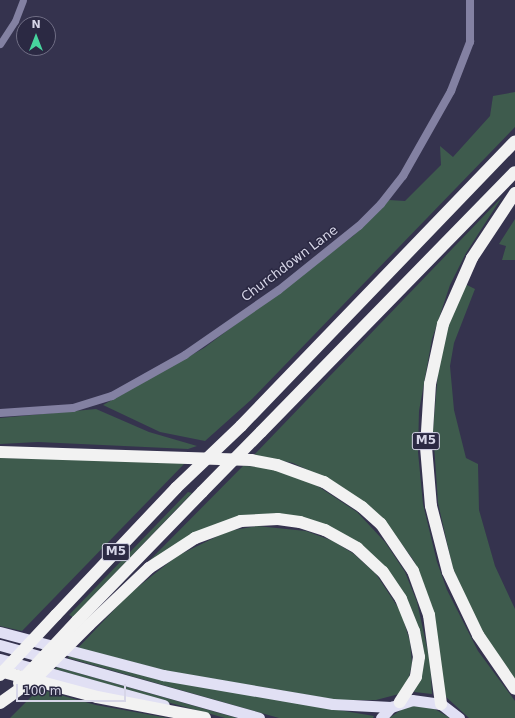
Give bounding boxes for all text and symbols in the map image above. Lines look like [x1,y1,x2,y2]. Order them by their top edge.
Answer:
north arrow [16,16,56,56]
text: N [31,18,41,31]
street label: Churchdown Lane [239,223,341,305]
road number: M5 [411,431,441,451]
road number: M5 [101,542,131,562]
scale bar [18,676,128,702]
text: 100 m [23,684,61,698]

